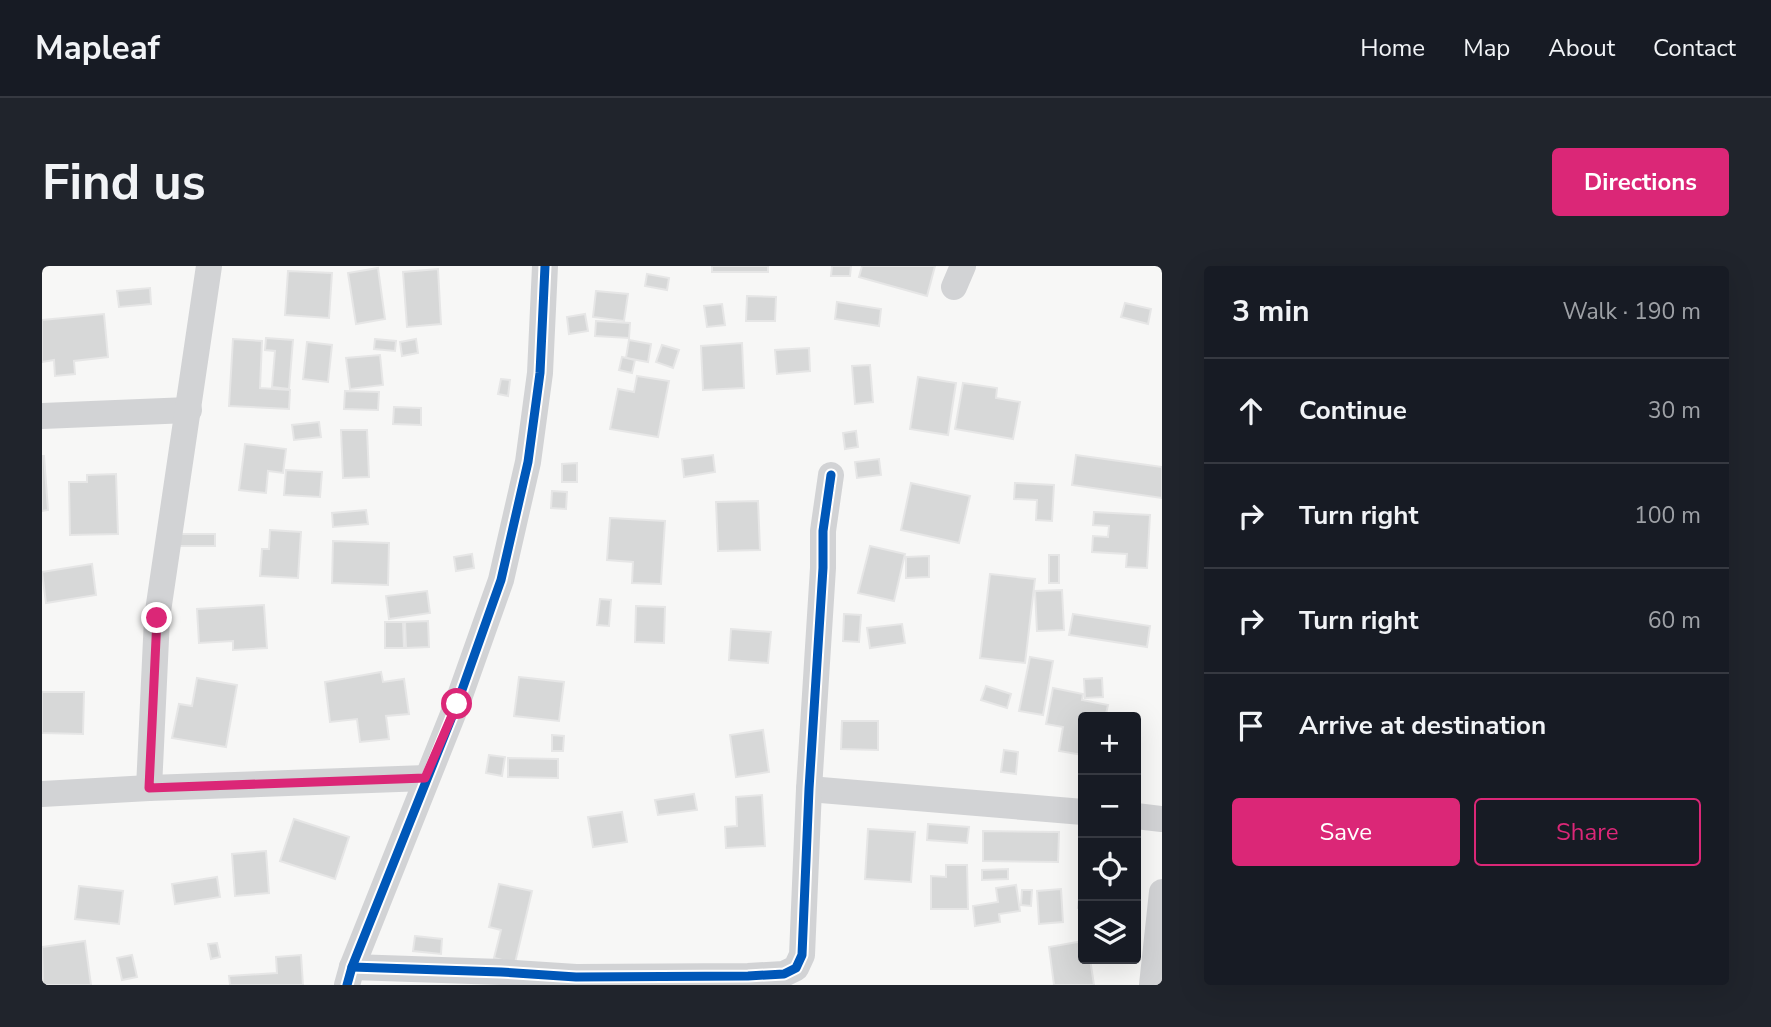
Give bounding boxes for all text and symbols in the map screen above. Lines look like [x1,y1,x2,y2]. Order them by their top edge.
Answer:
text: Mapleaf [35,26,160,71]
text: Home [1360,32,1425,64]
text: Map [1463,32,1510,64]
text: About [1548,32,1615,64]
text: Contact [1653,32,1736,64]
button: Directions [1552,148,1729,216]
text: Find us [42,149,206,216]
text: 3 min [1232,291,1310,332]
text: Walk · 190 m [1562,296,1701,327]
icon: ahead [1232,392,1270,430]
text: Continue [1299,393,1407,428]
text: 30 m [1648,395,1701,426]
icon: right [1232,497,1270,535]
text: Turn right [1299,498,1418,533]
text: 100 m [1634,500,1701,531]
route end [141,602,172,633]
icon: right [1232,602,1270,640]
text: Turn right [1299,603,1418,638]
text: 60 m [1648,605,1701,636]
route start [441,688,472,719]
icon: arrive [1232,707,1270,745]
text: Arrive at destination [1299,708,1546,743]
map controls [1078,712,1141,964]
button: + [1078,712,1141,775]
button: − [1078,775,1141,838]
button: Save [1232,798,1460,866]
button: Share [1474,798,1701,866]
button: locate [1078,838,1141,901]
button: layers [1078,901,1141,964]

